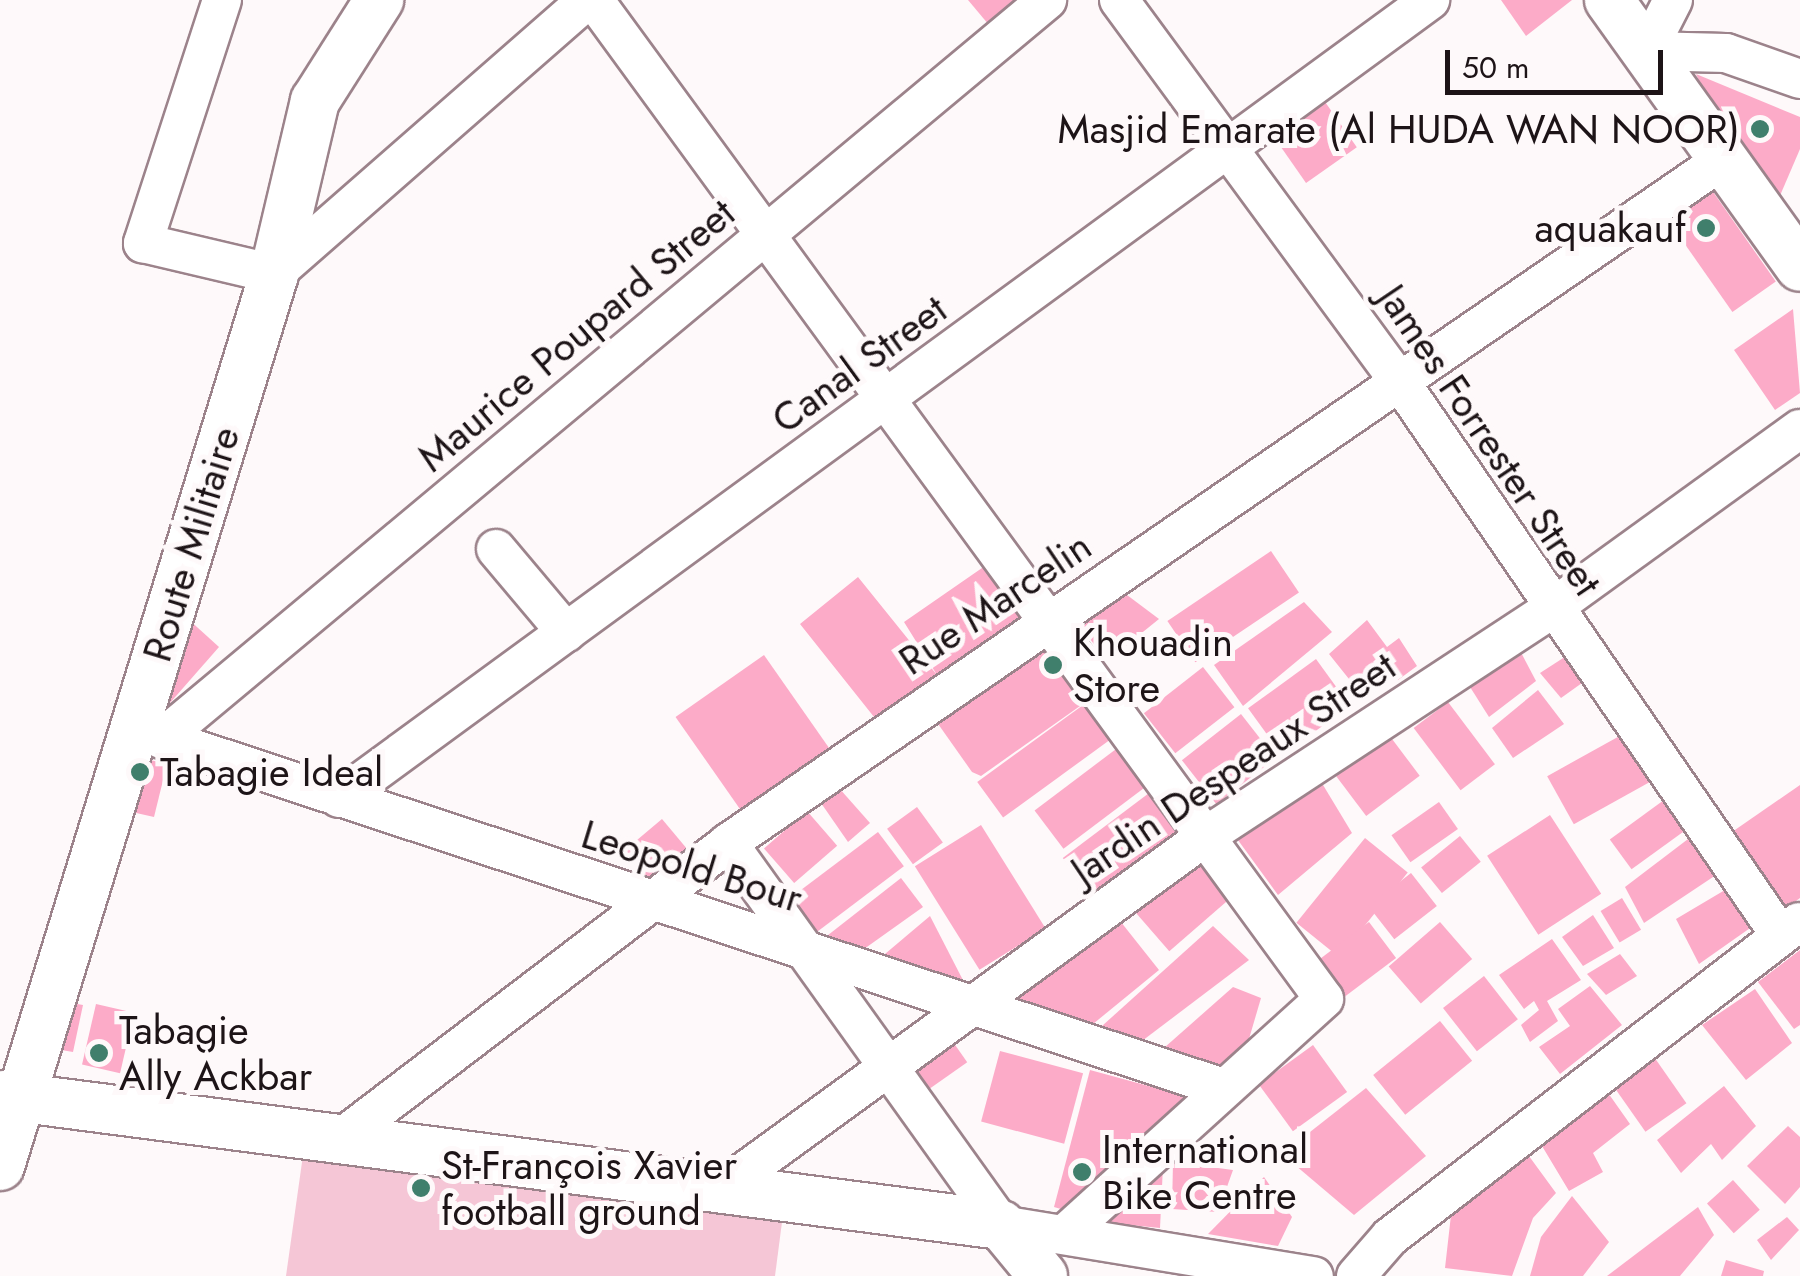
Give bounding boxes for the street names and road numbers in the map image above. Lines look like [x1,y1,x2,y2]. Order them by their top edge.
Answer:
street label: Maurice Poupard Street [408,189,744,481]
street label: James Forrester Street [1368,276,1612,604]
street label: Canal Street [763,285,955,443]
street label: Route Militaire [133,421,249,667]
street label: Rue Marcelin [890,521,1100,685]
street label: Jardin Despeaux Street [1062,642,1404,894]
street label: Leopold Bour [576,810,808,922]

